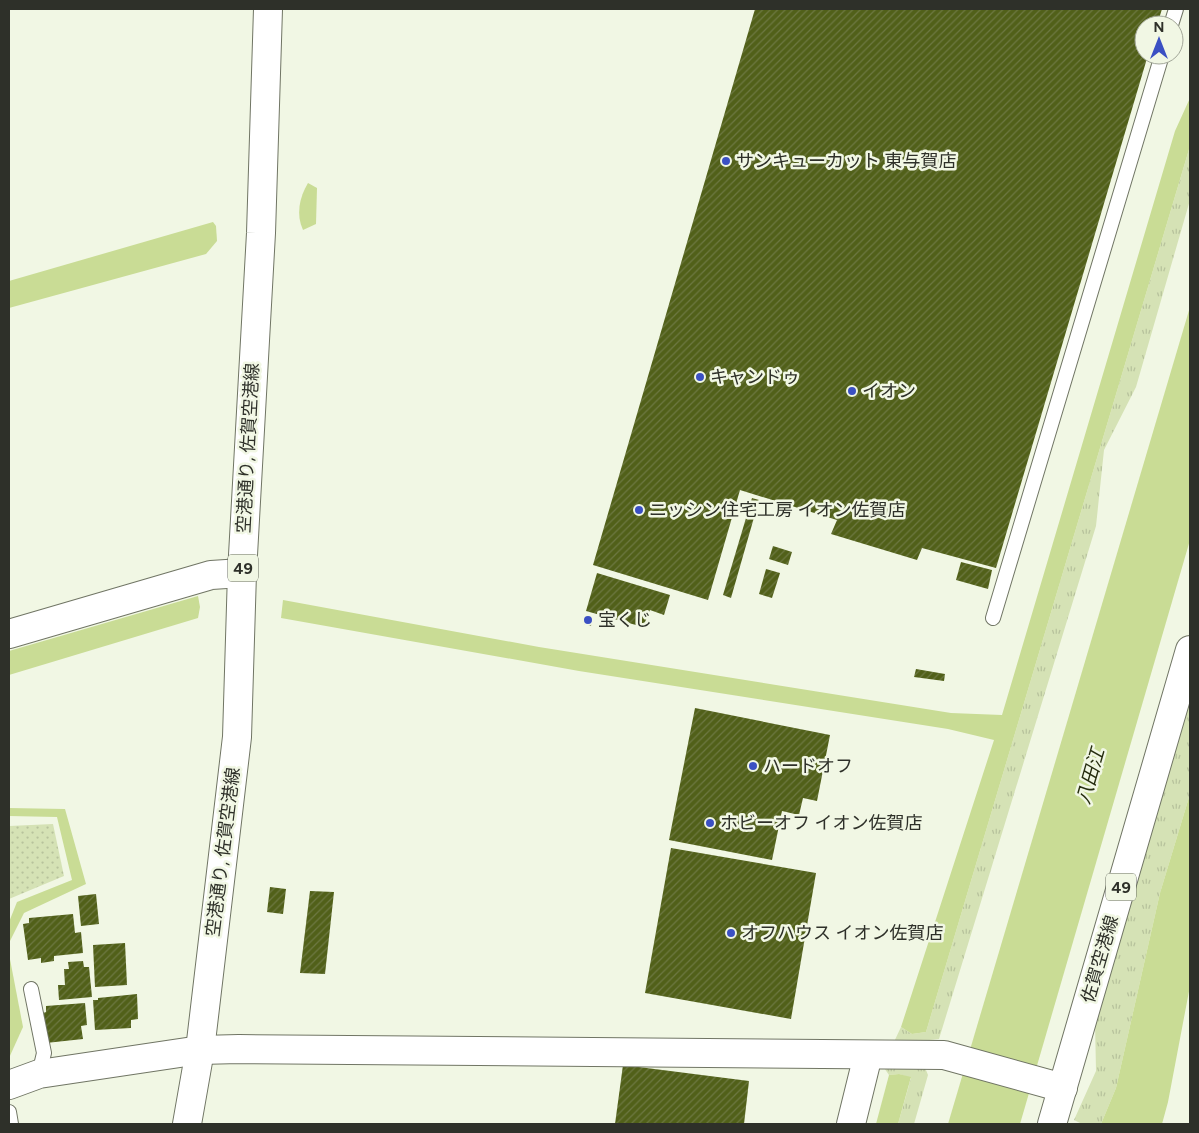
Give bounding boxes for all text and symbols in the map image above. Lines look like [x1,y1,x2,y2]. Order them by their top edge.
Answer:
north arrow [1134,15,1184,65]
text: N [1154,19,1164,36]
place label: サンキューカット 東与賀店 [736,150,956,172]
marker: サンキューカット 東与賀店 [720,155,732,167]
street label: 空港通り, 佐賀空港線 [233,362,263,534]
place label: キャンドゥ [710,366,800,388]
marker: キャンドゥ [694,371,706,383]
place label: イオン [862,380,916,402]
marker: イオン [846,385,858,397]
place label: ニッシン住宅工房 イオン佐賀店 [649,499,905,521]
marker: ニッシン住宅工房 イオン佐賀店 [633,504,645,516]
road number: 49 [228,554,258,582]
place label: 宝くじ [598,609,652,631]
marker: 宝くじ [582,614,594,626]
water label: 八田江 [1072,744,1110,807]
place label: ハードオフ [763,755,853,777]
marker: ハードオフ [747,760,759,772]
street label: 空港通り, 佐賀空港線 [202,766,244,938]
place label: ホビーオフ イオン佐賀店 [720,812,922,834]
marker: ホビーオフ イオン佐賀店 [704,817,716,829]
road number: 49 [1106,874,1136,900]
street label: 佐賀空港線 [1077,913,1123,1005]
place label: オフハウス イオン佐賀店 [741,922,943,944]
marker: オフハウス イオン佐賀店 [725,927,737,939]

